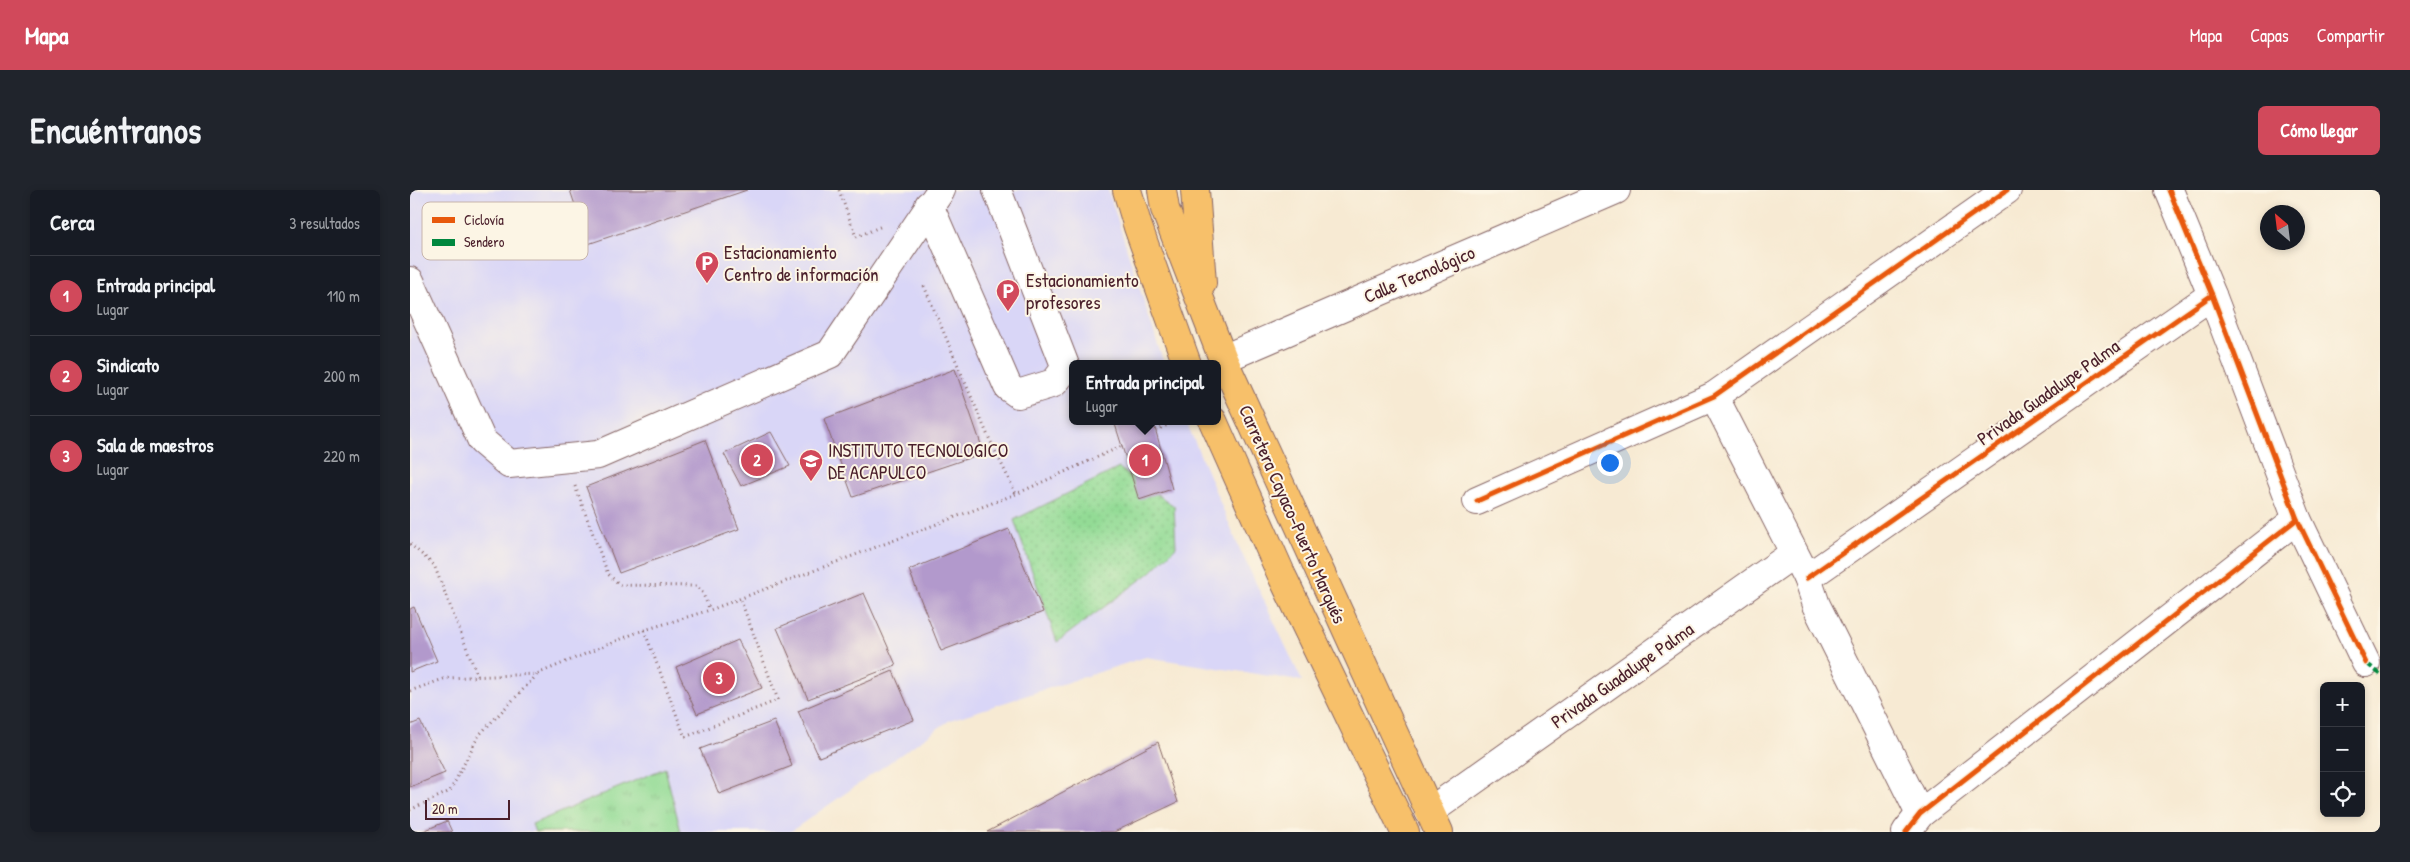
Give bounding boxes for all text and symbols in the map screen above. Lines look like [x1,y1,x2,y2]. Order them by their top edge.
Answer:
text: Mapa [25,19,68,51]
text: Mapa [2190,23,2222,48]
text: Capas [2250,23,2289,48]
text: Compartir [2317,23,2385,48]
button: Cómo llegar [2258,106,2380,155]
text: Encuéntranos [30,107,201,154]
legend [422,202,588,260]
north arrow [2260,205,2305,250]
text: Cerca [50,208,94,237]
text: Ciclovía [464,210,504,229]
text: 3 resultados [289,212,360,234]
text: Sendero [464,232,505,251]
place label: Estacionamiento Centro de información [724,239,879,287]
street label: Calle Tecnológico [1359,239,1479,309]
parking icon: Estacionamiento Centro de información [694,250,720,284]
place label: Estacionamiento profesores [1026,267,1139,315]
text: Entrada principal [97,272,215,298]
parking icon: Estacionamiento profesores [995,278,1021,312]
text: 1 [63,285,69,307]
text: 110 m [327,285,360,307]
text: Lugar [97,298,129,320]
street label: Privada Guadalupe Palma [1971,333,2125,451]
text: Sindicato [97,352,159,378]
popup [1069,360,1221,425]
text: 2 [62,365,70,387]
text: 200 m [324,365,360,387]
text: Entrada principal [1086,369,1204,395]
text: Lugar [97,378,129,400]
text: Lugar [1086,395,1118,417]
street label: Carretera Cayaco-Puerto Marqués [1233,401,1353,627]
text: Sala de maestros [97,432,213,458]
place label: INSTITUTO TECNOLOGICO DE ACAPULCO [828,437,1008,485]
pin: 2 [741,441,773,479]
pin: 1 [1129,441,1161,479]
text: 3 [62,445,70,467]
text: 220 m [323,445,360,467]
school or university icon: INSTITUTO TECNOLOGICO DE ACAPULCO [798,448,824,482]
your location [1597,450,1623,476]
text: Lugar [97,458,129,480]
street label: Privada Guadalupe Palma [1545,616,1699,734]
pin: 3 [703,659,735,697]
map controls [2320,682,2365,817]
button: + [2320,682,2365,727]
button: − [2320,727,2365,772]
button: locate [2320,772,2365,817]
scale bar [425,797,510,820]
text: 20 m [432,799,458,818]

